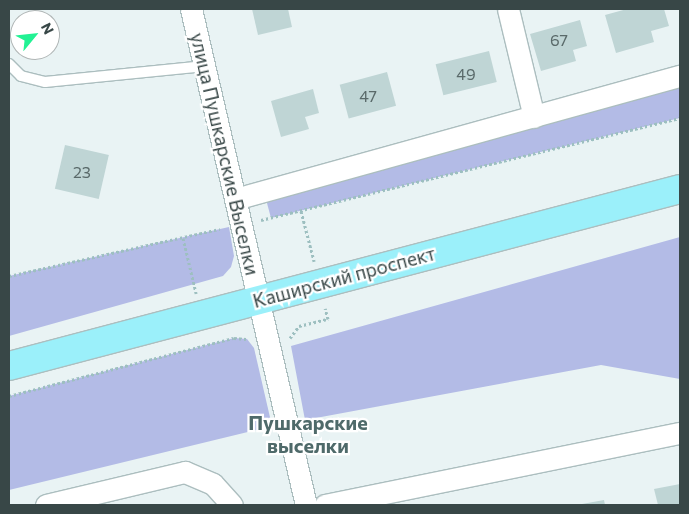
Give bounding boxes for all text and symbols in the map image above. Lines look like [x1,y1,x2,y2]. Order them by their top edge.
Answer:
north arrow [10,10,60,60]
text: N [38,20,58,37]
house number: 67 [550,30,568,50]
street label: улица Пушкарские Выселки [186,31,264,277]
house number: 49 [456,64,476,84]
house number: 47 [359,86,377,106]
house number: 23 [73,162,91,182]
street label: Каширский проспект [250,242,438,312]
district label: Пушкарские выселки [248,410,368,457]

